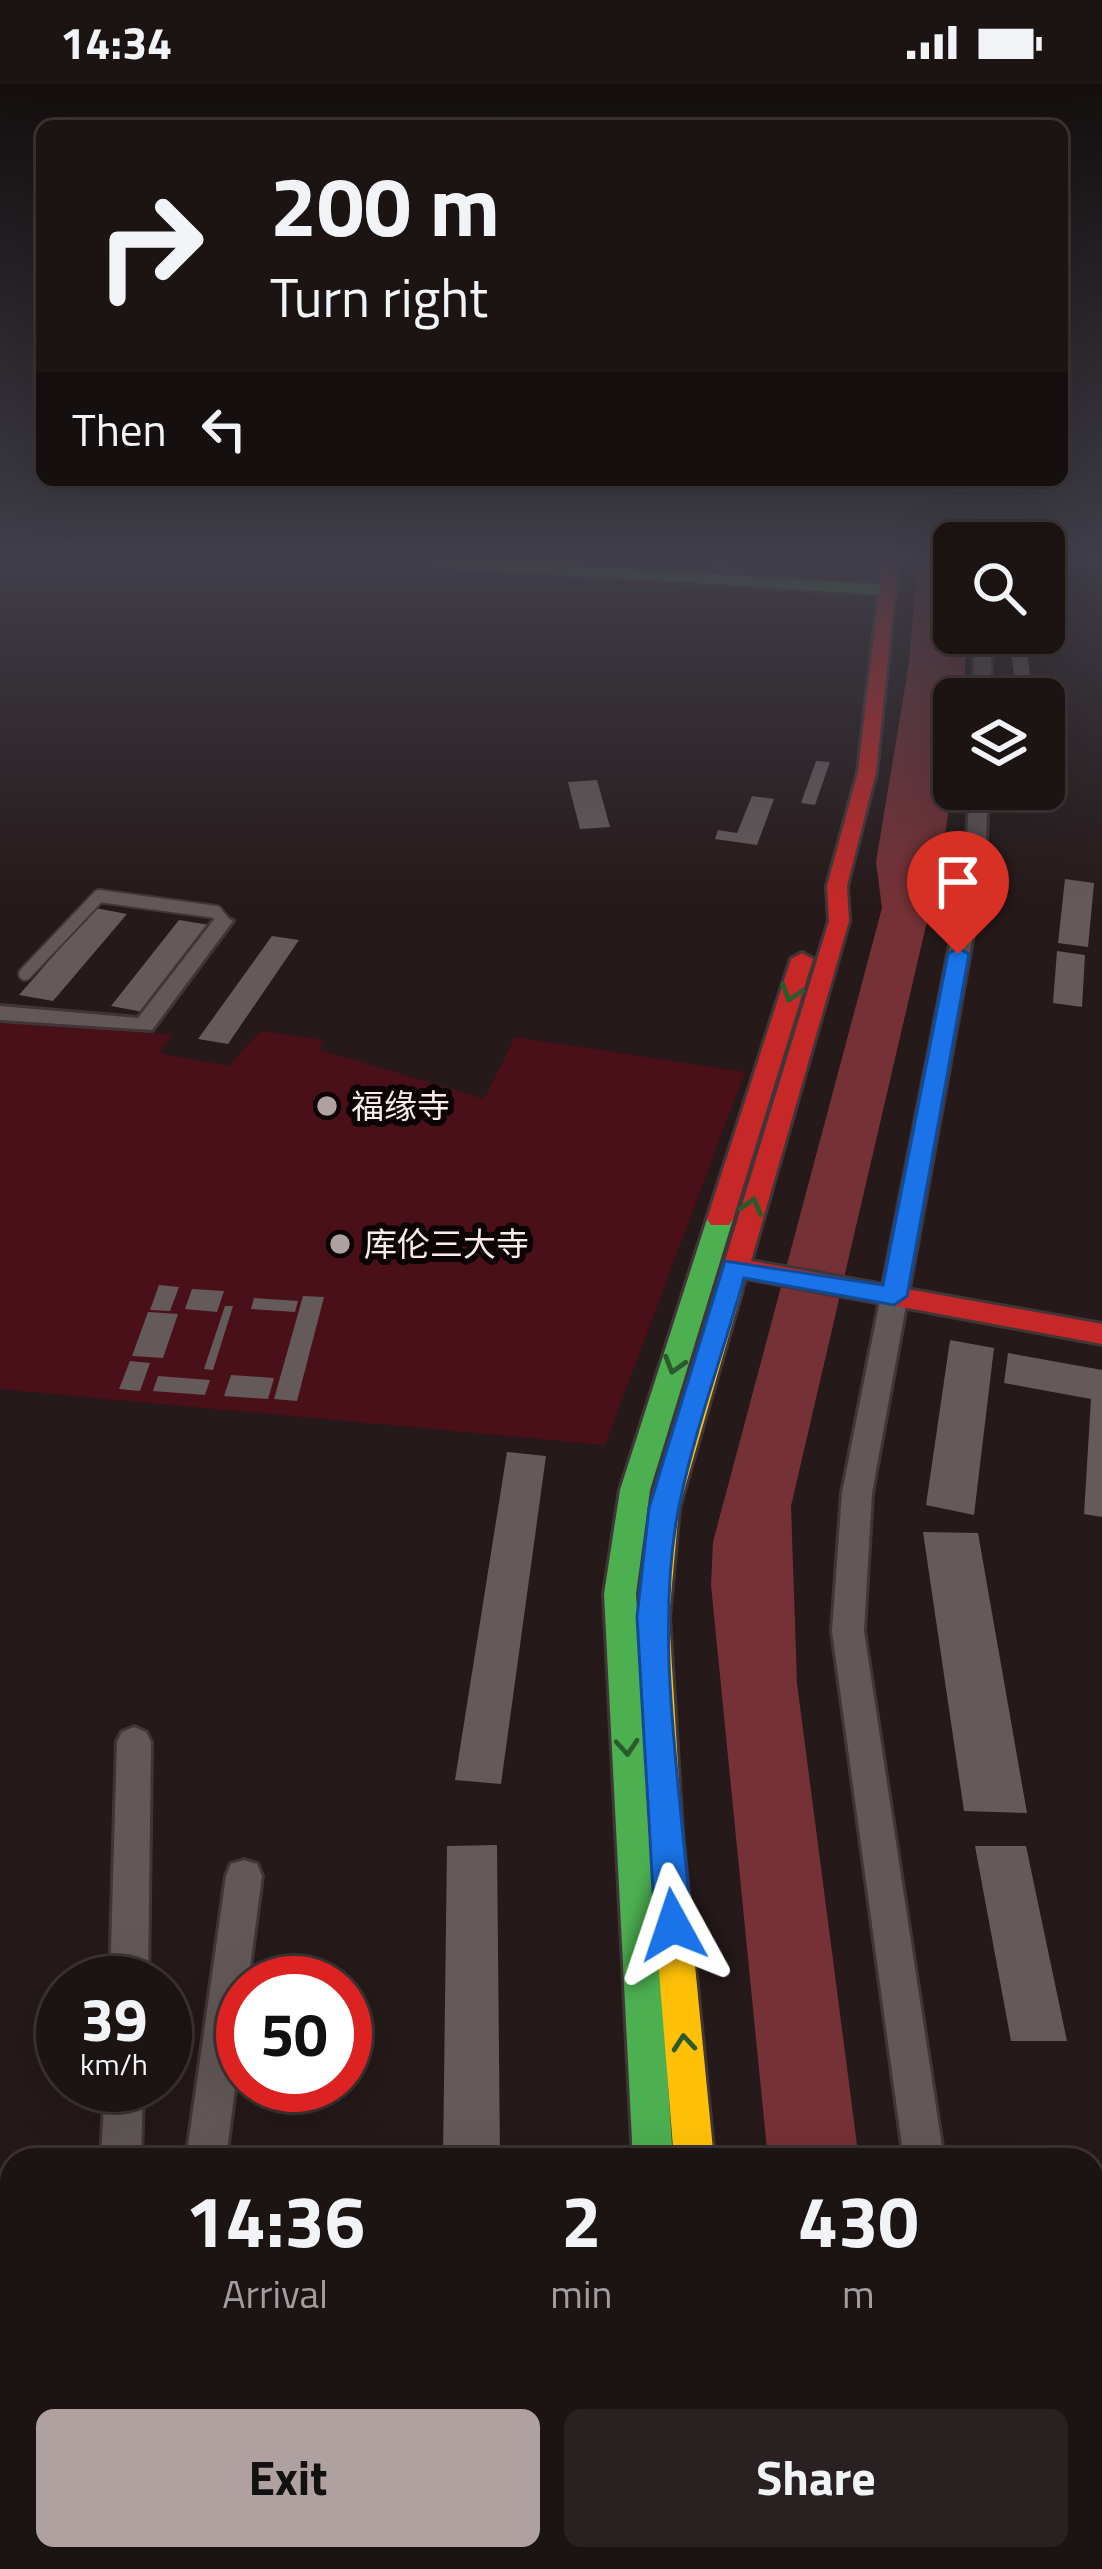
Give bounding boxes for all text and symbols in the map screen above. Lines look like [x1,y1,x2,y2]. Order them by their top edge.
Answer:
text: 14:34 [60,8,172,76]
text: 200 m [270,141,500,269]
icon: right [72,168,228,324]
text: Turn right [270,256,488,338]
text: Then [72,395,167,463]
icon: left [191,396,257,462]
map controls [933,522,1065,810]
button: search [933,522,1065,654]
button: layers [933,678,1065,810]
pin [907,831,1009,954]
icon: arrive [925,849,991,915]
one-way arrow [780,982,805,1003]
place label: 福缘寺 [351,1081,450,1131]
marker: 福缘寺 [314,1093,340,1119]
one-way arrow [738,1196,763,1217]
place label: 库伦三大寺 [364,1219,529,1269]
marker: 库伦三大寺 [327,1231,353,1257]
one-way arrow [663,1354,688,1375]
one-way arrow [613,1738,639,1757]
position arrow [610,1862,736,1988]
speed limit sign: 50 [216,1956,372,2112]
text: 39 [80,1973,148,2064]
one-way arrow [671,2034,697,2053]
text: km/h [80,2041,148,2087]
text: 14:36 [185,2165,365,2275]
text: 2 [561,2165,602,2275]
text: 430 [798,2165,919,2275]
text: Arrival [222,2264,328,2323]
text: min [550,2264,612,2323]
text: m [842,2264,874,2323]
button: Exit [36,2409,540,2547]
button: Share [564,2409,1068,2547]

